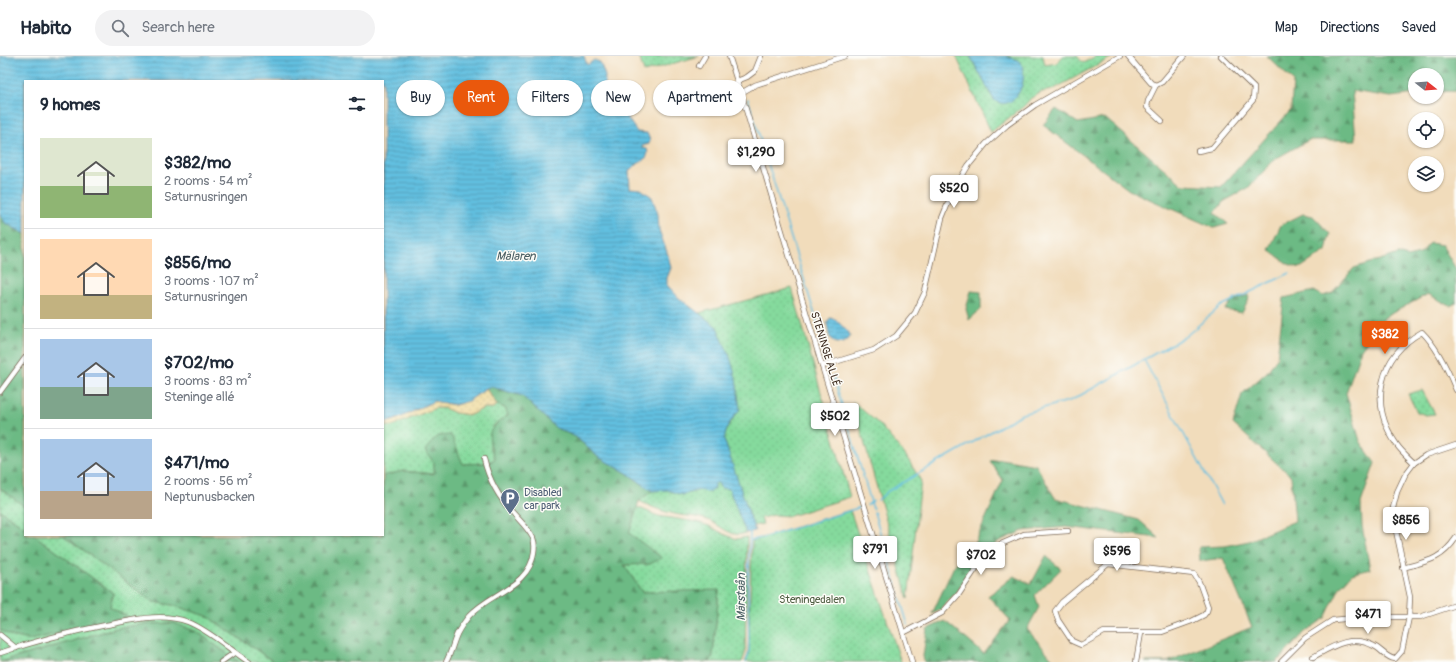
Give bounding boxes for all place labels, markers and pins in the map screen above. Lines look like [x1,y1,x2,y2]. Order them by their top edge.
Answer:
pin: $1,290 [723,139,789,173]
pin: $520 [930,175,978,209]
pin: $382 [1361,321,1409,355]
pin: $502 [811,403,859,437]
place label: Disabled car park [524,486,562,512]
parking icon: Disabled car park [499,487,521,515]
pin: $856 [1382,507,1430,541]
pin: $791 [851,536,899,570]
pin: $596 [1093,538,1141,572]
pin: $702 [957,542,1005,576]
pin: $471 [1344,601,1392,635]

